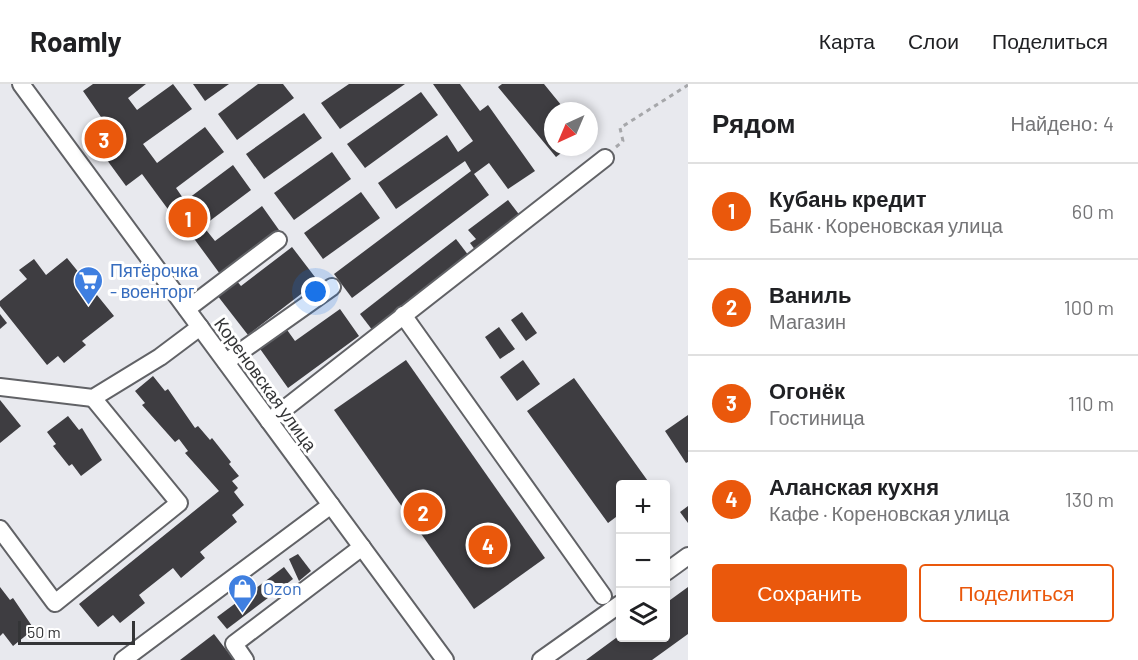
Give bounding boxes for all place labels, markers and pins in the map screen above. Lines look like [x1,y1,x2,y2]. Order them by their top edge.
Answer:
pin: 3 [84,116,124,162]
pin: 1 [168,196,207,240]
place label: Пятёрочка - военторг [110,259,199,302]
supermarket icon: Пятёрочка - военторг [73,264,105,306]
pin: 2 [404,490,442,534]
pin: 4 [468,522,508,568]
shop icon: Ozon [226,572,258,614]
place label: Ozon [263,577,302,599]

